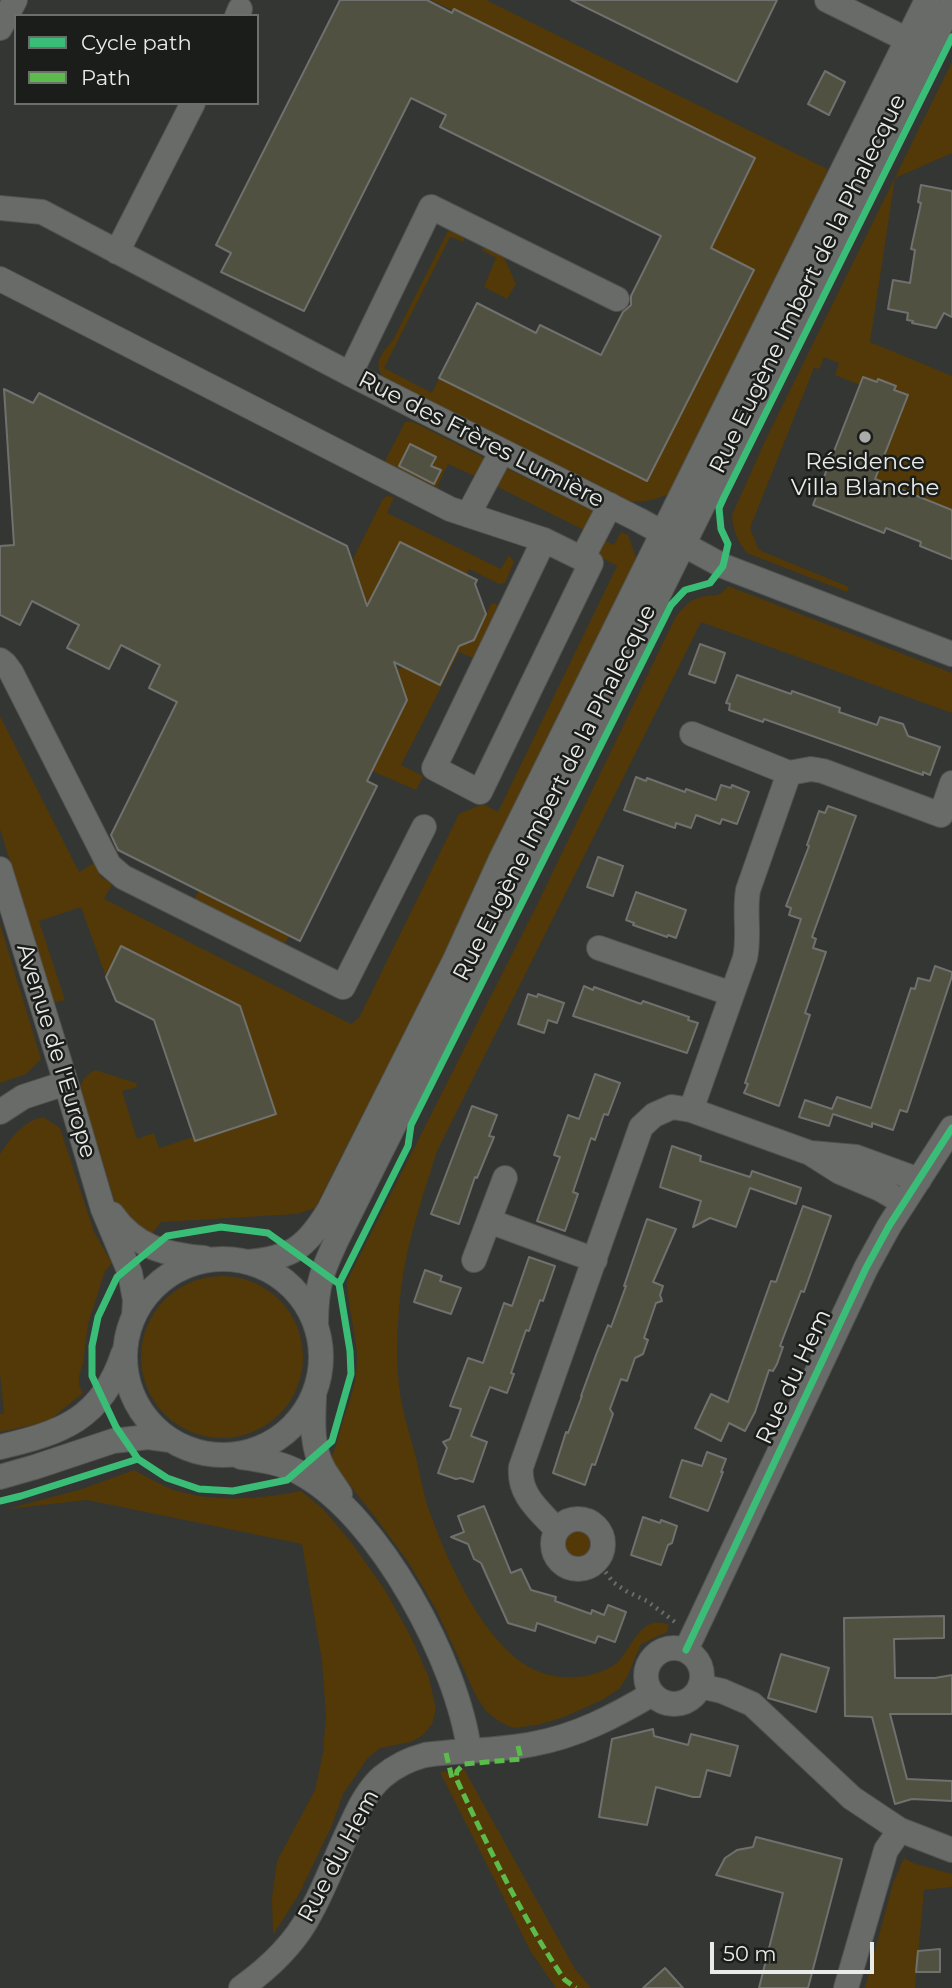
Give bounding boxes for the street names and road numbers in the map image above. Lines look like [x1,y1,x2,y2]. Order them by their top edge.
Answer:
street label: Rue Eugène Imbert de la Phalecque [704,90,912,478]
street label: Rue des Frères Lumière [354,366,608,514]
street label: Rue Eugène Imbert de la Phalecque [448,600,662,986]
street label: Avenue de l'Europe [10,940,102,1162]
street label: Rue du Hem [751,1305,837,1449]
street label: Rue du Hem [293,1785,385,1927]

